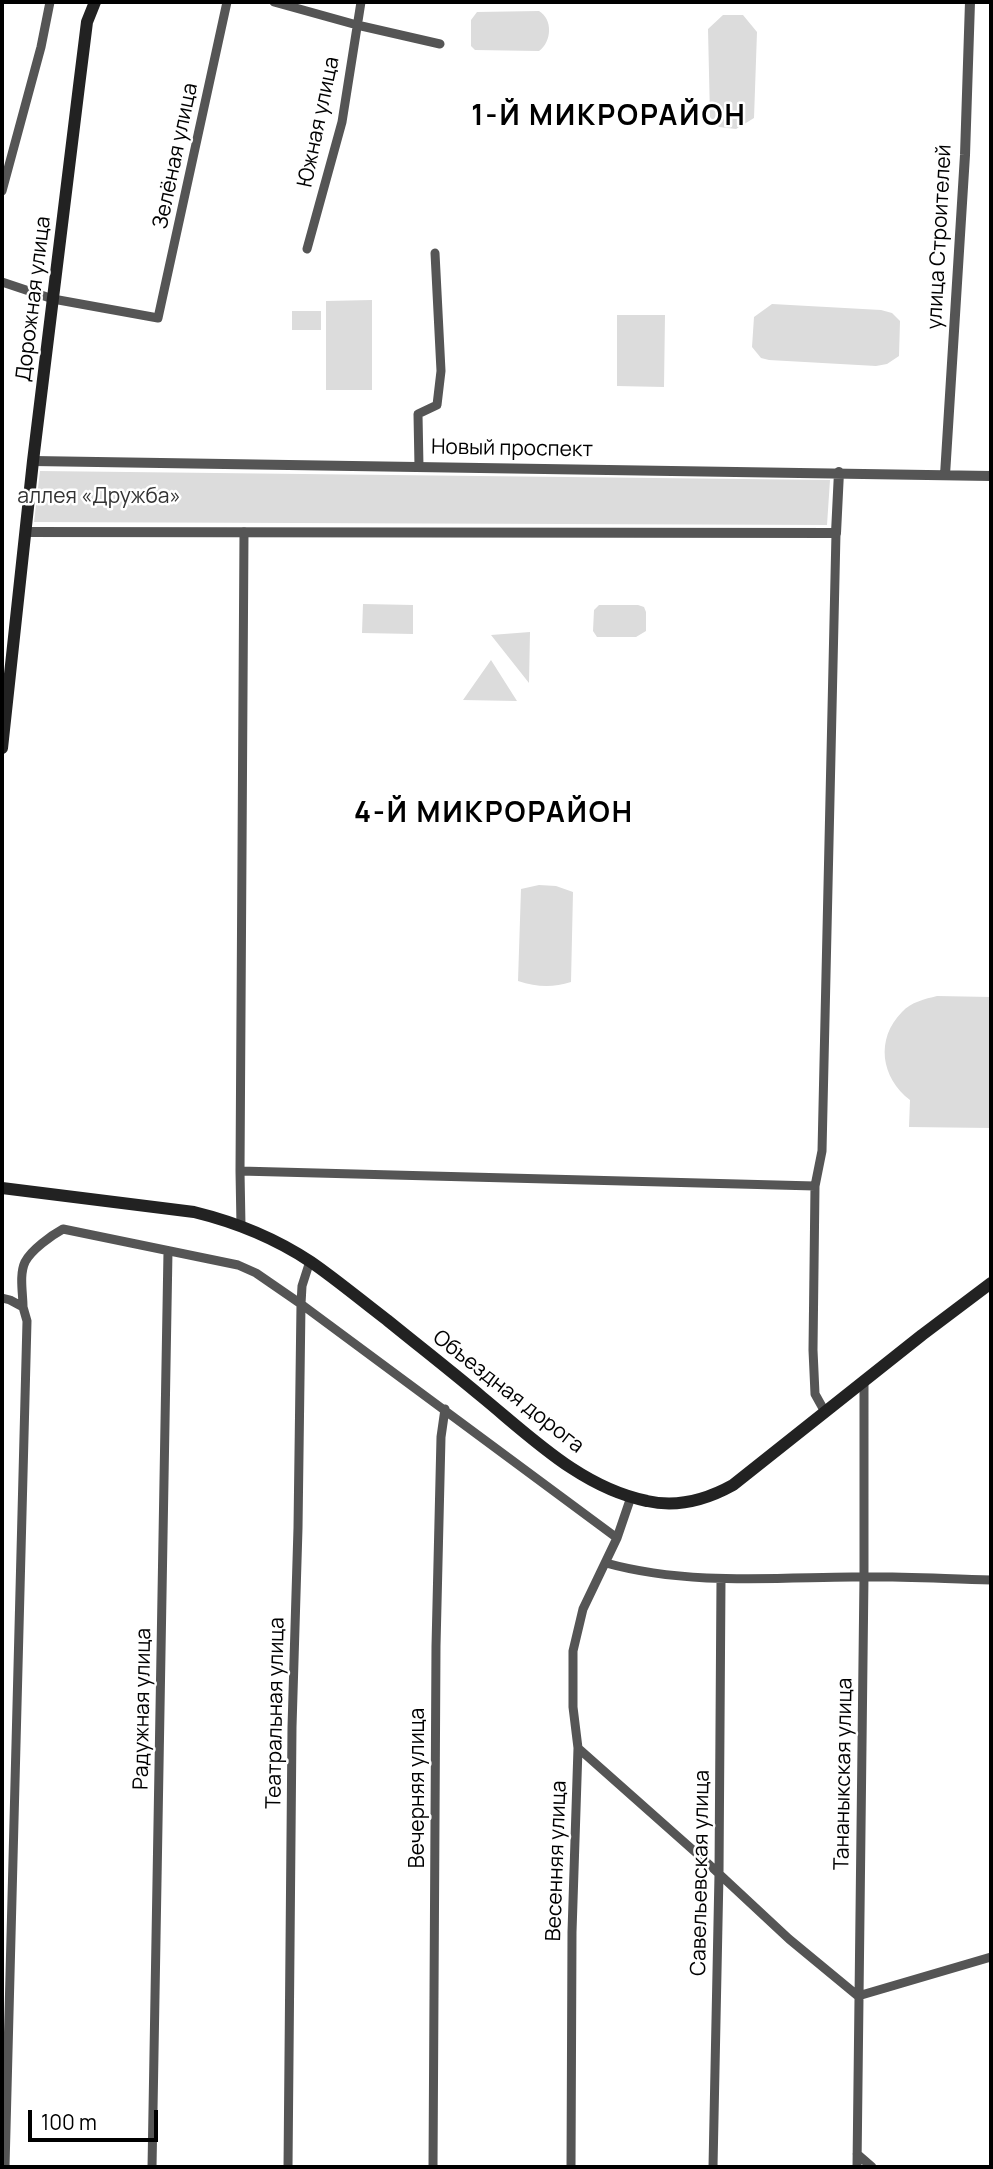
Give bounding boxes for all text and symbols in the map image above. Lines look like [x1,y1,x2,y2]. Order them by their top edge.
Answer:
street label: Южная улица [293,54,345,190]
street label: Зелёная улица [148,81,204,231]
district label: 1-Й МИКРОРАЙОН [473,100,745,134]
street label: улица Строителей [923,144,957,330]
street label: Дорожная улица [11,215,57,383]
street label: Новый проспект [431,435,593,463]
park label: аллея «Дружба» [17,484,181,510]
district label: 4-Й МИКРОРАЙОН [356,797,632,831]
street label: Объездная дорога [427,1325,589,1459]
street label: Театральная улица [262,1617,290,1809]
street label: Радужная улица [129,1628,157,1790]
street label: Тананыкская улица [830,1678,858,1870]
street label: Вечерняя улица [405,1708,431,1868]
street label: Савельевская улица [687,1770,715,1976]
street label: Весенняя улица [542,1780,572,1942]
scale bar [32,2096,161,2140]
text: 100 m [41,2108,97,2136]

